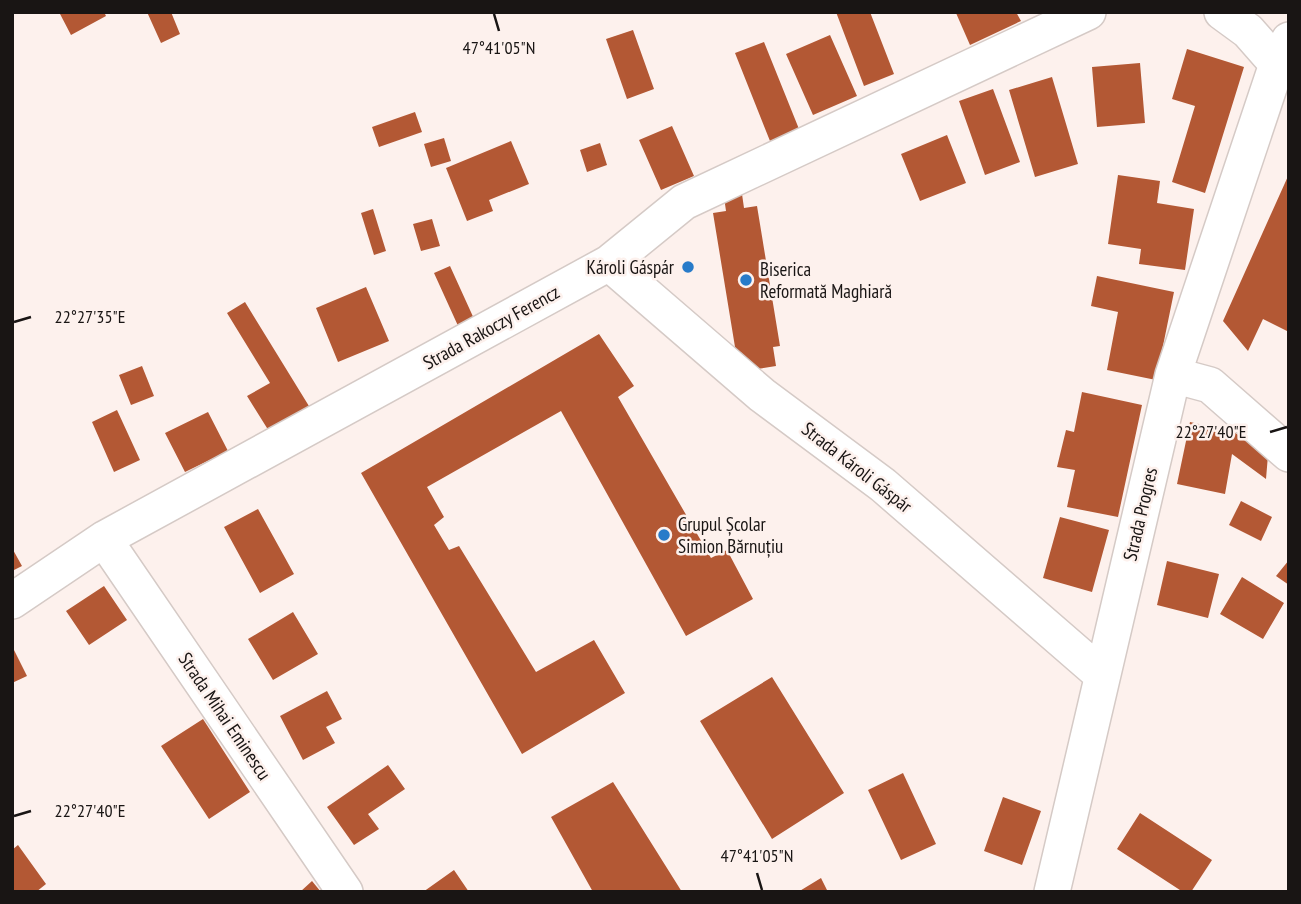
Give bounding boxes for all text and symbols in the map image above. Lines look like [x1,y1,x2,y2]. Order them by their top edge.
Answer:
text: 47°41'05"N [463,36,535,59]
place label: Károli Gáspár [587,255,675,279]
place label: Biserica Reformată Maghiară [760,257,892,303]
marker: Károli Gáspár [680,259,696,275]
marker: Biserica Reformată Maghiară [738,272,754,288]
street label: Strada Rakoczy Ferencz [418,279,564,374]
text: 22°27'35"E [55,305,125,328]
street label: Strada Károli Gáspár [797,416,918,518]
text: 22°27'40"E [1176,420,1246,443]
street label: Strada Progres [1118,465,1162,563]
place label: Grupul Școlar Simion Bărnuțiu [678,512,783,558]
marker: Grupul Școlar Simion Bărnuțiu [656,527,672,543]
street label: Strada Mihai Eminescu [173,648,277,784]
text: 22°27'40"E [55,799,125,822]
text: 47°41'05"N [721,844,793,867]

